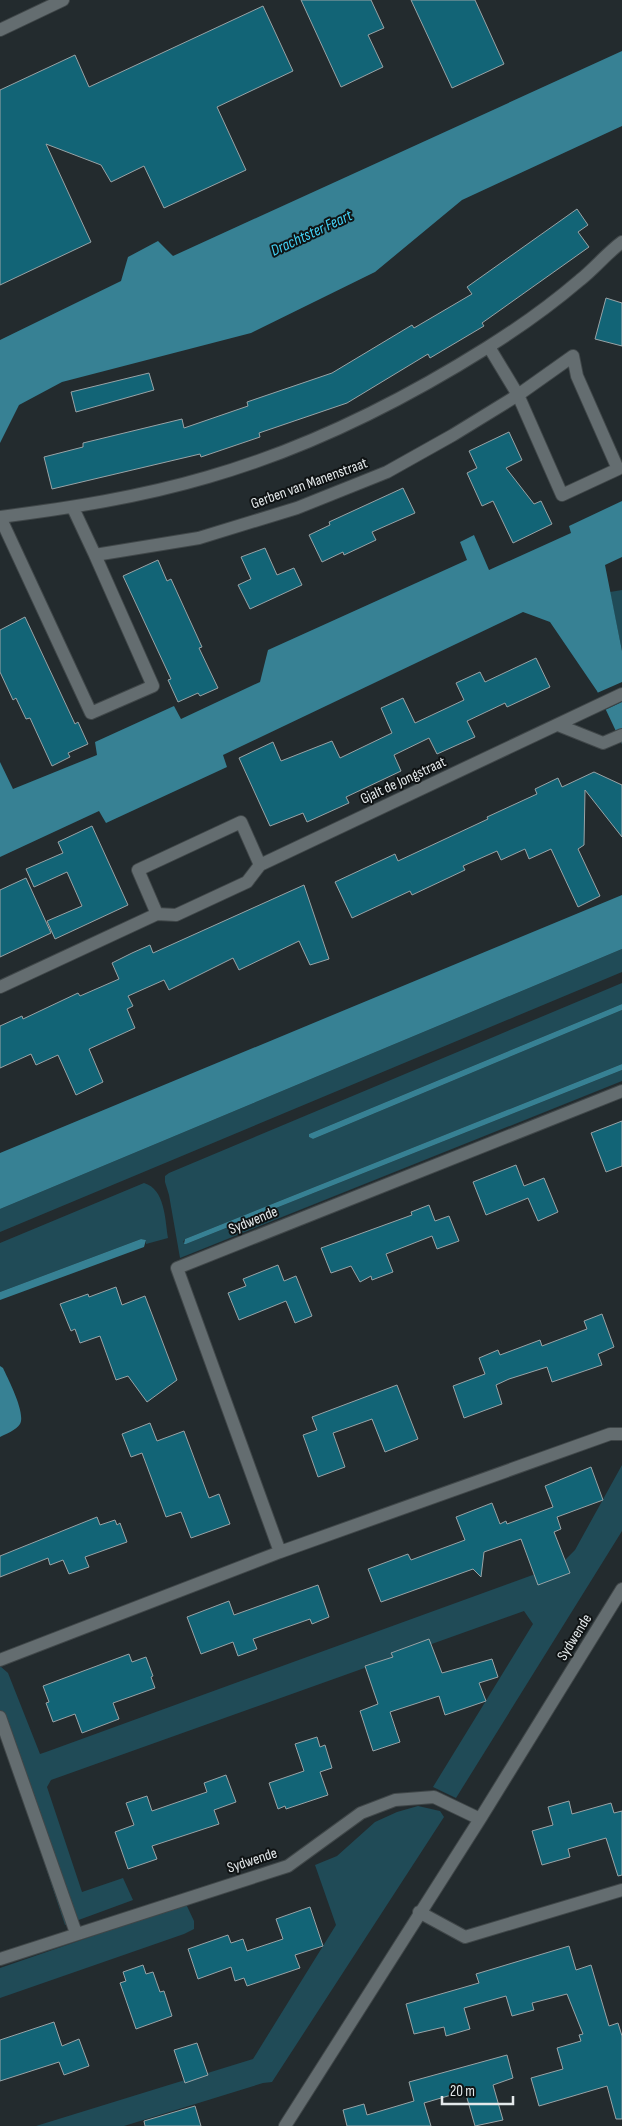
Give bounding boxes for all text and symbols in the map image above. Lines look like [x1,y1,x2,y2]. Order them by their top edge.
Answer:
water label: Drachtster Feart [268,206,356,260]
street label: Gerben van Manenstraat [248,453,371,513]
street label: Gjalt de Jongstraat [357,752,449,809]
street label: Sydwende [226,1202,281,1239]
street label: Sydwende [553,1610,596,1664]
street label: Sydwende [225,1844,280,1877]
scale bar [442,2074,513,2106]
text: 20 m [450,2082,475,2101]

